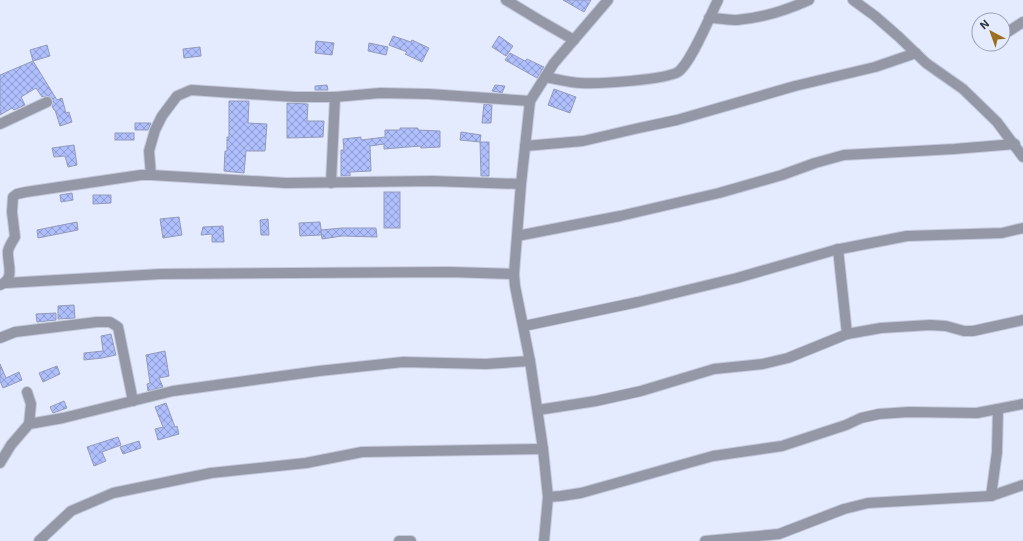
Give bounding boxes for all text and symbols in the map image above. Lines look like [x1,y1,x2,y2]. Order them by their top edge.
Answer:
north arrow [971,12,1011,52]
text: N [977,17,991,32]

